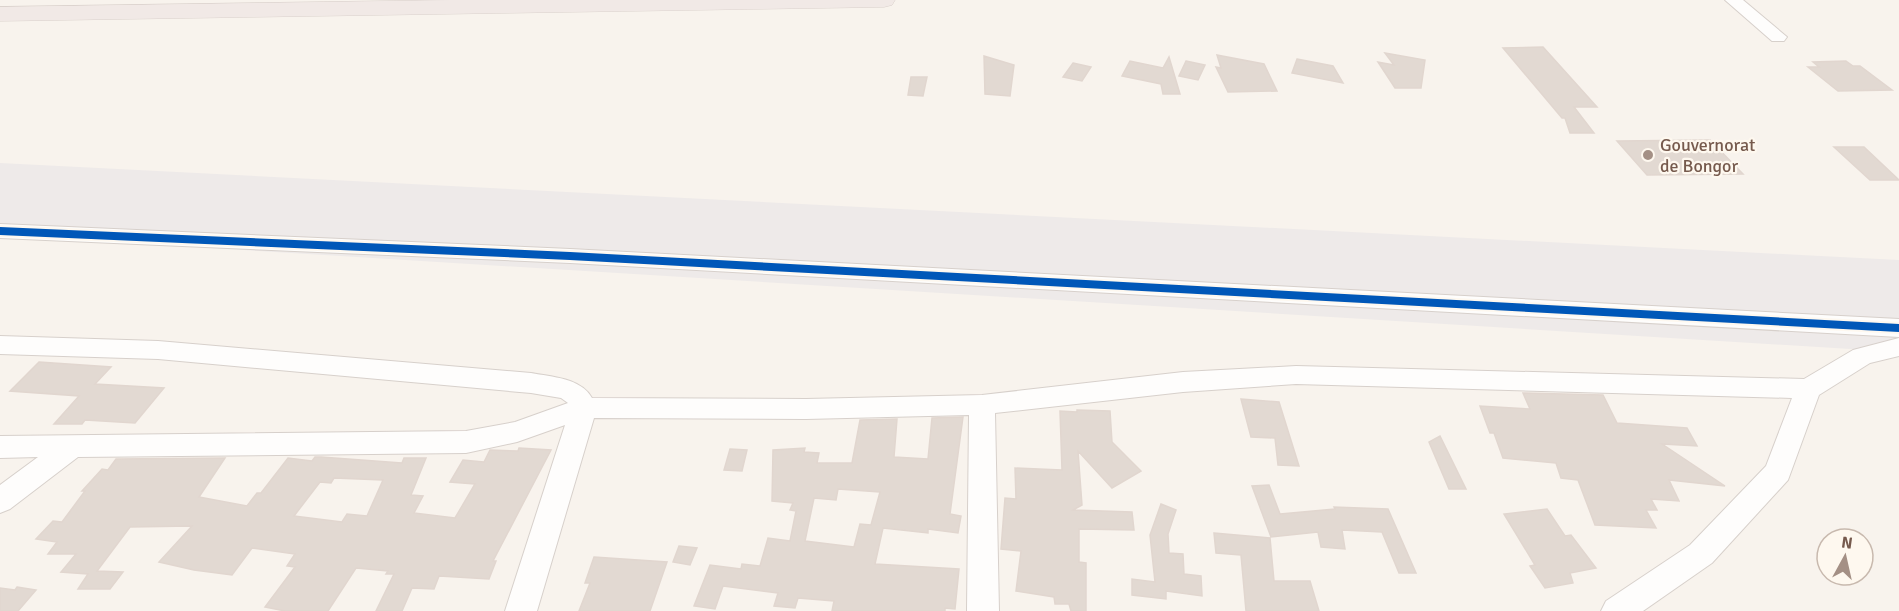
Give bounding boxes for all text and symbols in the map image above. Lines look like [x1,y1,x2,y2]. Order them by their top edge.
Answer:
place label: Gouvernorat de Bongor [1660,134,1755,177]
marker: Gouvernorat de Bongor [1641,148,1655,162]
north arrow [1815,527,1875,587]
text: N [1840,532,1854,554]

